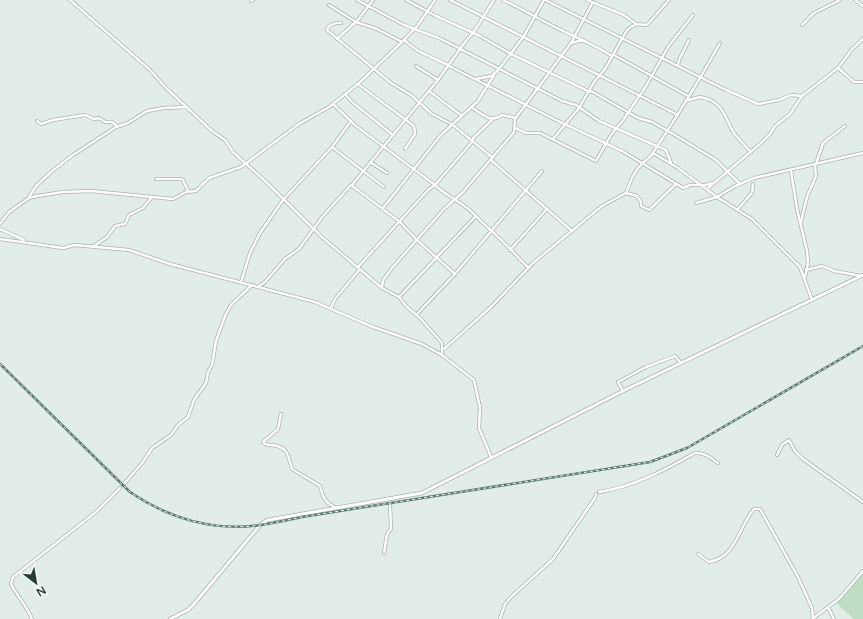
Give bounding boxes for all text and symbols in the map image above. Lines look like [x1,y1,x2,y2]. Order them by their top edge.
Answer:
north arrow [16,563,56,603]
text: N [34,583,48,599]

